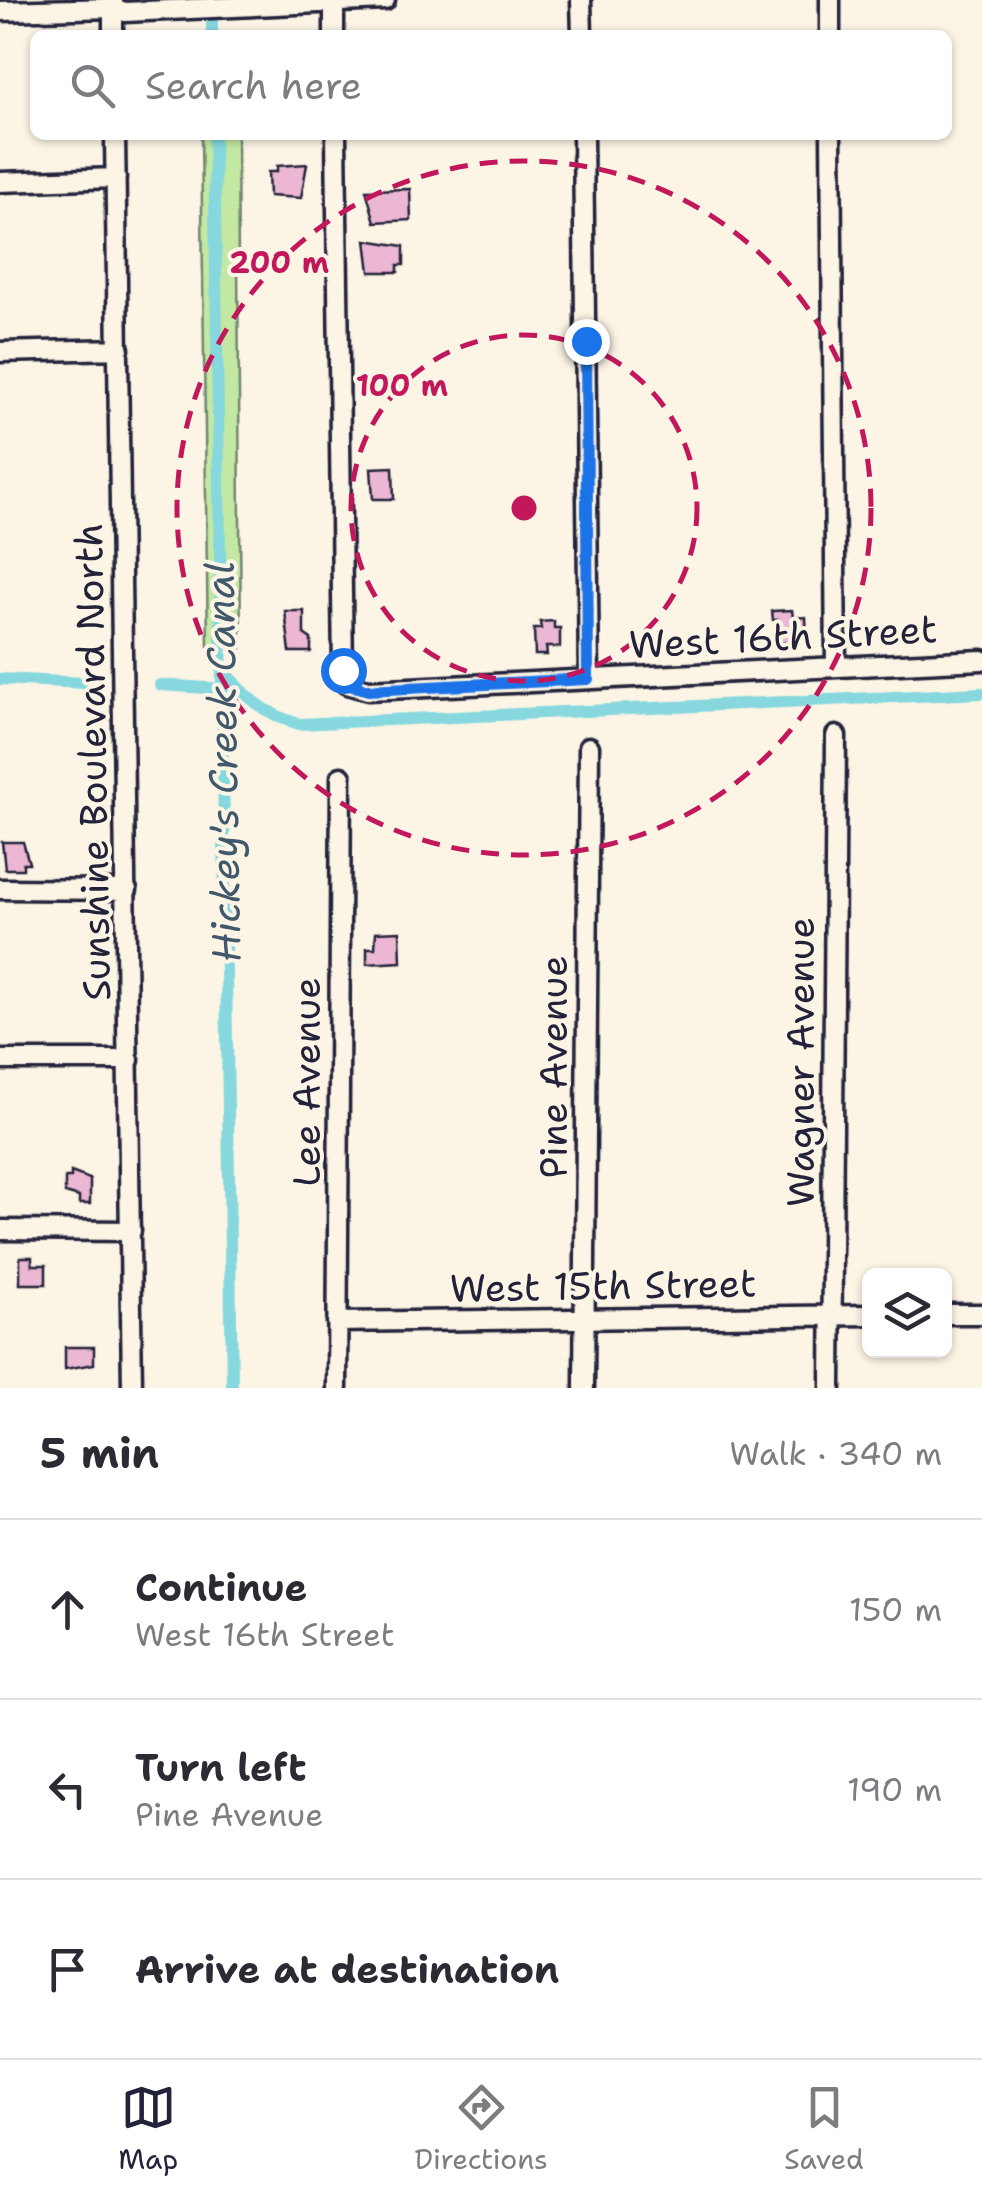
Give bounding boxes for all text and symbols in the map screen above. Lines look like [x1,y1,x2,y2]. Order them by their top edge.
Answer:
search box [30,30,952,140]
icon: search [65,58,120,113]
text: Search here [145,60,362,111]
text: 200 m [229,242,329,283]
route end [564,319,610,365]
text: 100 m [356,365,448,406]
centre of rings [506,490,542,526]
street label: Sunshine Boulevard North [63,523,122,1001]
water label: Hickey's Creek Canal [193,561,253,963]
street label: West 16th Street [628,603,938,670]
route start [321,648,367,694]
street label: Wagner Avenue [775,917,826,1207]
street label: Pine Avenue [528,955,579,1179]
street label: Lee Avenue [281,977,332,1187]
street label: West 15th Street [449,1257,757,1314]
map controls [862,1268,952,1358]
button: layers [862,1268,952,1358]
text: 5 min [40,1425,159,1481]
text: Walk · 340 m [730,1432,942,1475]
text: Continue [135,1562,307,1613]
icon: ahead [40,1582,95,1637]
text: 150 m [849,1588,942,1631]
text: West 16th Street [135,1613,395,1656]
text: Turn left [135,1742,307,1793]
icon: left [40,1762,95,1817]
text: 190 m [847,1768,942,1811]
text: Pine Avenue [135,1793,323,1836]
icon: arrive [40,1942,95,1997]
text: Arrive at destination [135,1944,559,1995]
tab: Map [118,2080,178,2178]
tab: Directions [415,2080,548,2178]
tab: Saved [784,2080,864,2178]

